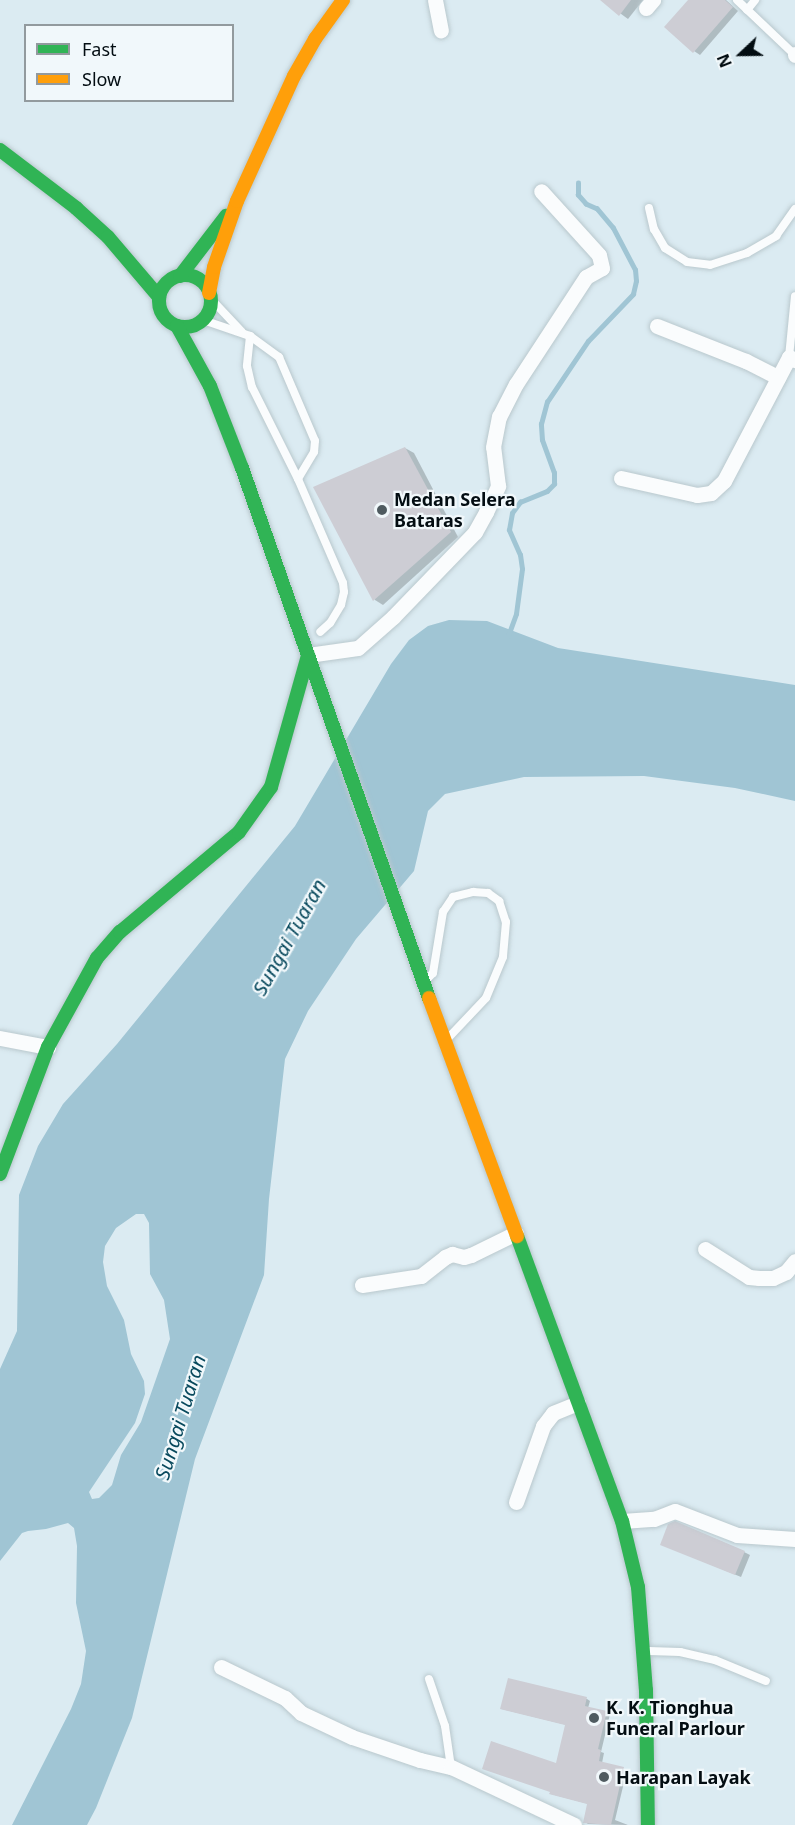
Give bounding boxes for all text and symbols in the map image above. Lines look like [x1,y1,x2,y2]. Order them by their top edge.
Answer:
legend [24,24,234,102]
north arrow [711,24,771,84]
text: Fast [82,37,117,61]
text: N [712,51,737,71]
text: Slow [82,67,121,91]
place label: Medan Selera Bataras [394,489,515,532]
marker: Medan Selera Bataras [375,503,389,517]
water label: Sungai Tuaran [247,875,331,999]
water label: Sungai Tuaran [150,1352,210,1482]
place label: K. K. Tionghua Funeral Parlour [606,1697,745,1740]
marker: K. K. Tionghua Funeral Parlour [587,1711,601,1725]
place label: Harapan Layak [616,1766,751,1788]
marker: Harapan Layak [597,1770,611,1784]

